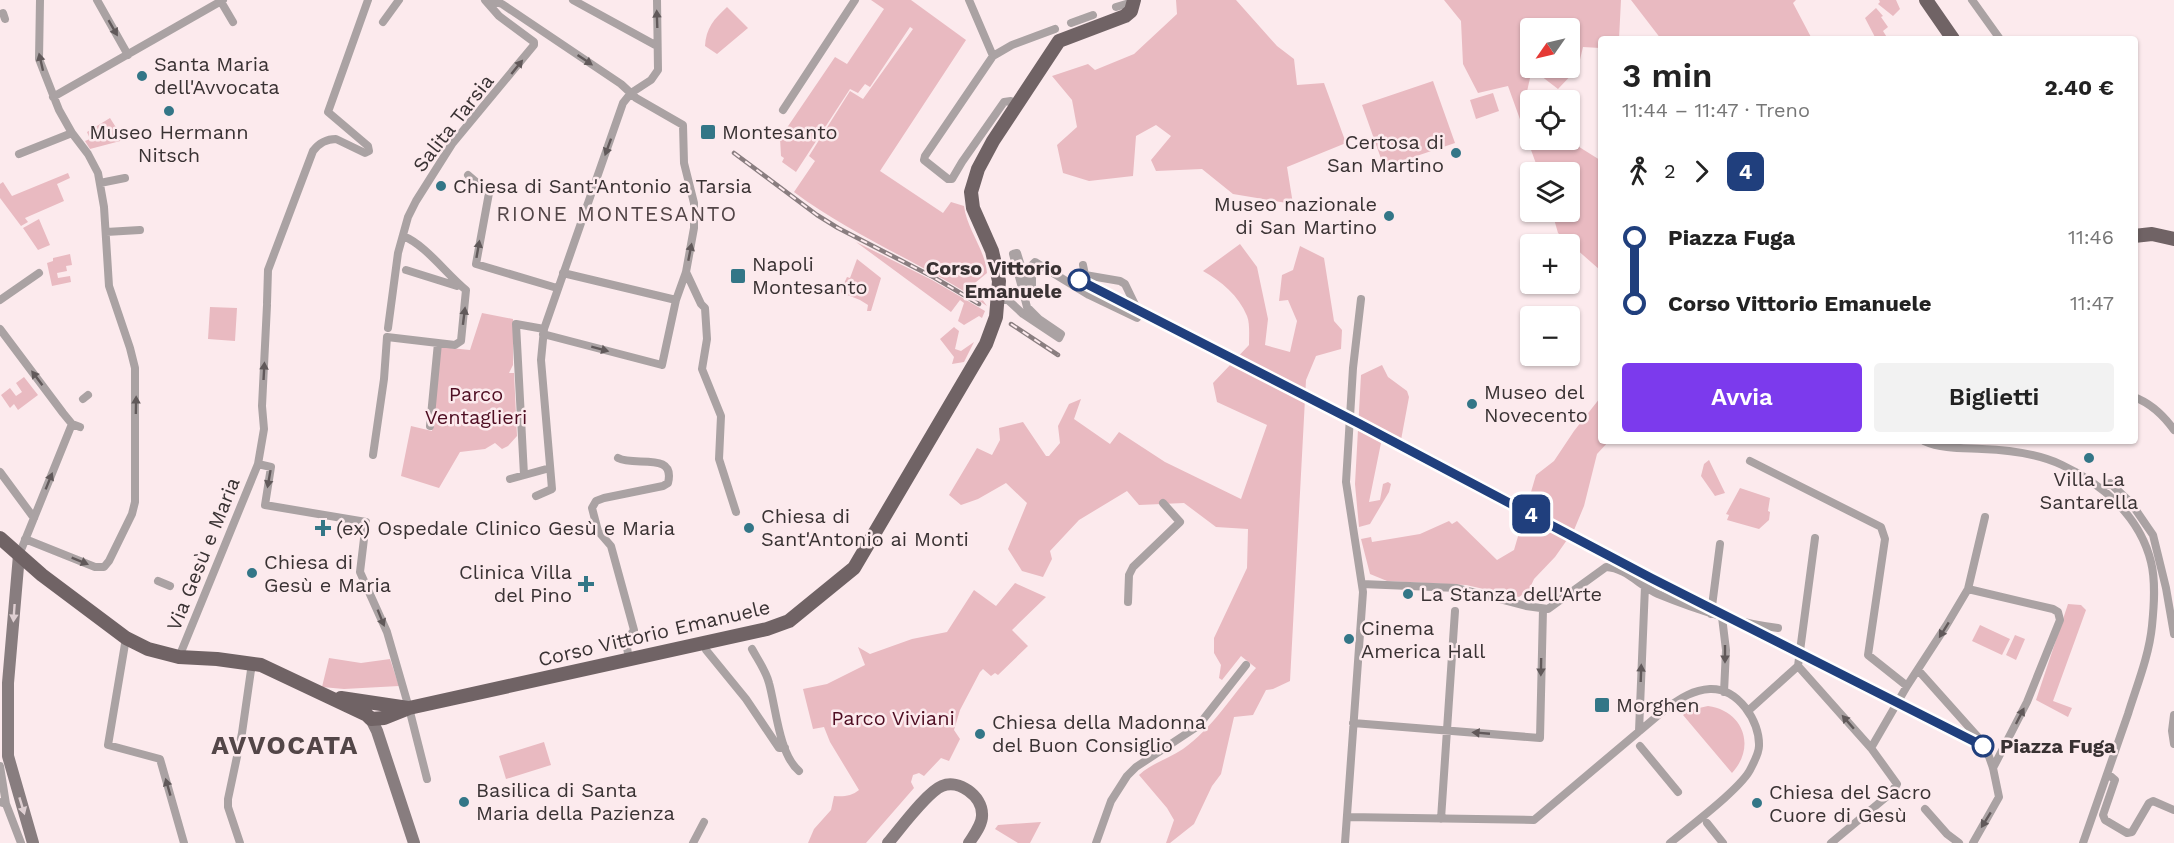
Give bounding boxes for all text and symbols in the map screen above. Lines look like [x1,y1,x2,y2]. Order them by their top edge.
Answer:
one-way arrow [653,10,662,29]
north arrow [1520,18,1580,78]
map controls [1520,18,1580,366]
one-way arrow [108,19,118,36]
one-way arrow [36,52,45,71]
place label: Santa Maria dell'Avvocata [154,52,280,99]
one-way arrow [576,54,592,66]
text: 3 min [1622,56,1712,95]
one-way arrow [511,59,524,75]
marker: Santa Maria dell'Avvocata [135,69,149,83]
street label: Salita Tarsia [407,69,499,177]
text: 2.40 € [2044,75,2114,100]
button: locate [1520,90,1580,150]
text: 11:44 – 11:47 · Treno [1622,98,1810,122]
marker: Museo Hermann Nitsch [162,104,176,118]
place label: Museo Hermann Nitsch [89,120,249,167]
place label: Montesanto [722,120,838,144]
marker: Montesanto [699,123,717,141]
place label: Certosa di San Martino [1327,130,1444,177]
one-way arrow [602,138,612,156]
marker: Certosa di San Martino [1449,146,1463,160]
icon: walk [1622,155,1655,188]
icon: forward [1685,155,1718,188]
text: 2 [1664,159,1676,183]
text: 4 [1739,159,1752,184]
button: layers [1520,162,1580,222]
place label: Chiesa di Sant'Antonio a Tarsia [453,174,752,198]
marker: Chiesa di Sant'Antonio a Tarsia [434,179,448,193]
place label: Museo nazionale di San Martino [1214,192,1377,239]
district label: RIONE MONTESANTO [496,201,738,226]
marker: Museo nazionale di San Martino [1382,209,1396,223]
text: Piazza Fuga [1668,225,1795,250]
text: 11:46 [2068,225,2114,249]
button: + [1520,234,1580,294]
one-way arrow [474,239,483,258]
one-way arrow [686,243,695,262]
place label: Napoli Montesanto [752,252,868,299]
place label: Corso Vittorio Emanuele [926,256,1062,303]
marker: Napoli Montesanto [729,267,747,285]
marker: Corso Vittorio Emanuele [1068,269,1090,291]
text: Corso Vittorio Emanuele [1668,291,1932,316]
text: 11:47 [2070,291,2114,315]
button: − [1520,306,1580,366]
one-way arrow [459,307,469,326]
one-way arrow [591,344,609,354]
one-way arrow [260,361,269,380]
button: Avvia [1622,363,1862,432]
button: Biglietti [1874,363,2114,432]
one-way arrow [31,370,43,385]
place label: Museo del Novecento [1484,380,1588,427]
park label: Parco Ventaglieri [425,382,527,429]
one-way arrow [131,396,141,415]
marker: Museo del Novecento [1465,397,1479,411]
marker: Villa La Santarella [2082,451,2096,465]
place label: Villa La Santarella [2040,467,2138,514]
one-way arrow [264,470,273,489]
one-way arrow [45,472,54,490]
street label: Via Gesù e Maria [161,474,245,634]
line badge: 4 [1512,494,1550,534]
text: 4 [1524,502,1538,527]
place label: Chiesa di Sant'Antonio ai Monti [761,504,969,551]
place label: (ex) Ospedale Clinico Gesù e Maria [336,516,675,540]
marker: (ex) Ospedale Clinico Gesù e Maria [314,519,332,537]
marker: Chiesa di Sant'Antonio ai Monti [742,521,756,535]
place label: Chiesa di Gesù e Maria [264,550,391,597]
one-way arrow [71,556,89,566]
place label: Clinica Villa del Pino [459,560,572,607]
marker: Chiesa di Gesù e Maria [245,566,259,580]
marker: Clinica Villa del Pino [577,575,595,593]
place label: La Stanza dell'Arte [1420,582,1602,606]
marker: La Stanza dell'Arte [1401,587,1415,601]
street label: Corso Vittorio Emanuele [536,595,772,671]
one-way arrow [9,604,18,623]
one-way arrow [376,610,386,628]
place label: Cinema America Hall [1361,616,1485,663]
one-way arrow [1938,622,1949,638]
marker: Cinema America Hall [1342,632,1356,646]
one-way arrow [1720,645,1730,664]
one-way arrow [1536,658,1546,677]
one-way arrow [1637,663,1646,682]
place label: Morghen [1616,693,1700,717]
marker: Morghen [1593,696,1611,714]
park label: Parco Viviani [831,706,955,730]
one-way arrow [2015,708,2025,725]
place label: Chiesa della Madonna del Buon Consiglio [992,710,1206,757]
one-way arrow [1841,714,1855,729]
marker: Chiesa della Madonna del Buon Consiglio [973,727,987,741]
one-way arrow [1472,728,1491,738]
district label: AVVOCATA [211,730,359,760]
place label: Piazza Fuga [2000,734,2116,758]
marker: Piazza Fuga [1972,735,1994,757]
one-way arrow [163,778,172,796]
place label: Basilica di Santa Maria della Pazienza [476,778,675,825]
place label: Chiesa del Sacro Cuore di Gesù [1769,780,1931,827]
marker: Basilica di Santa Maria della Pazienza [457,795,471,809]
marker: Chiesa del Sacro Cuore di Gesù [1750,796,1764,810]
one-way arrow [18,797,27,815]
one-way arrow [1980,812,1991,828]

